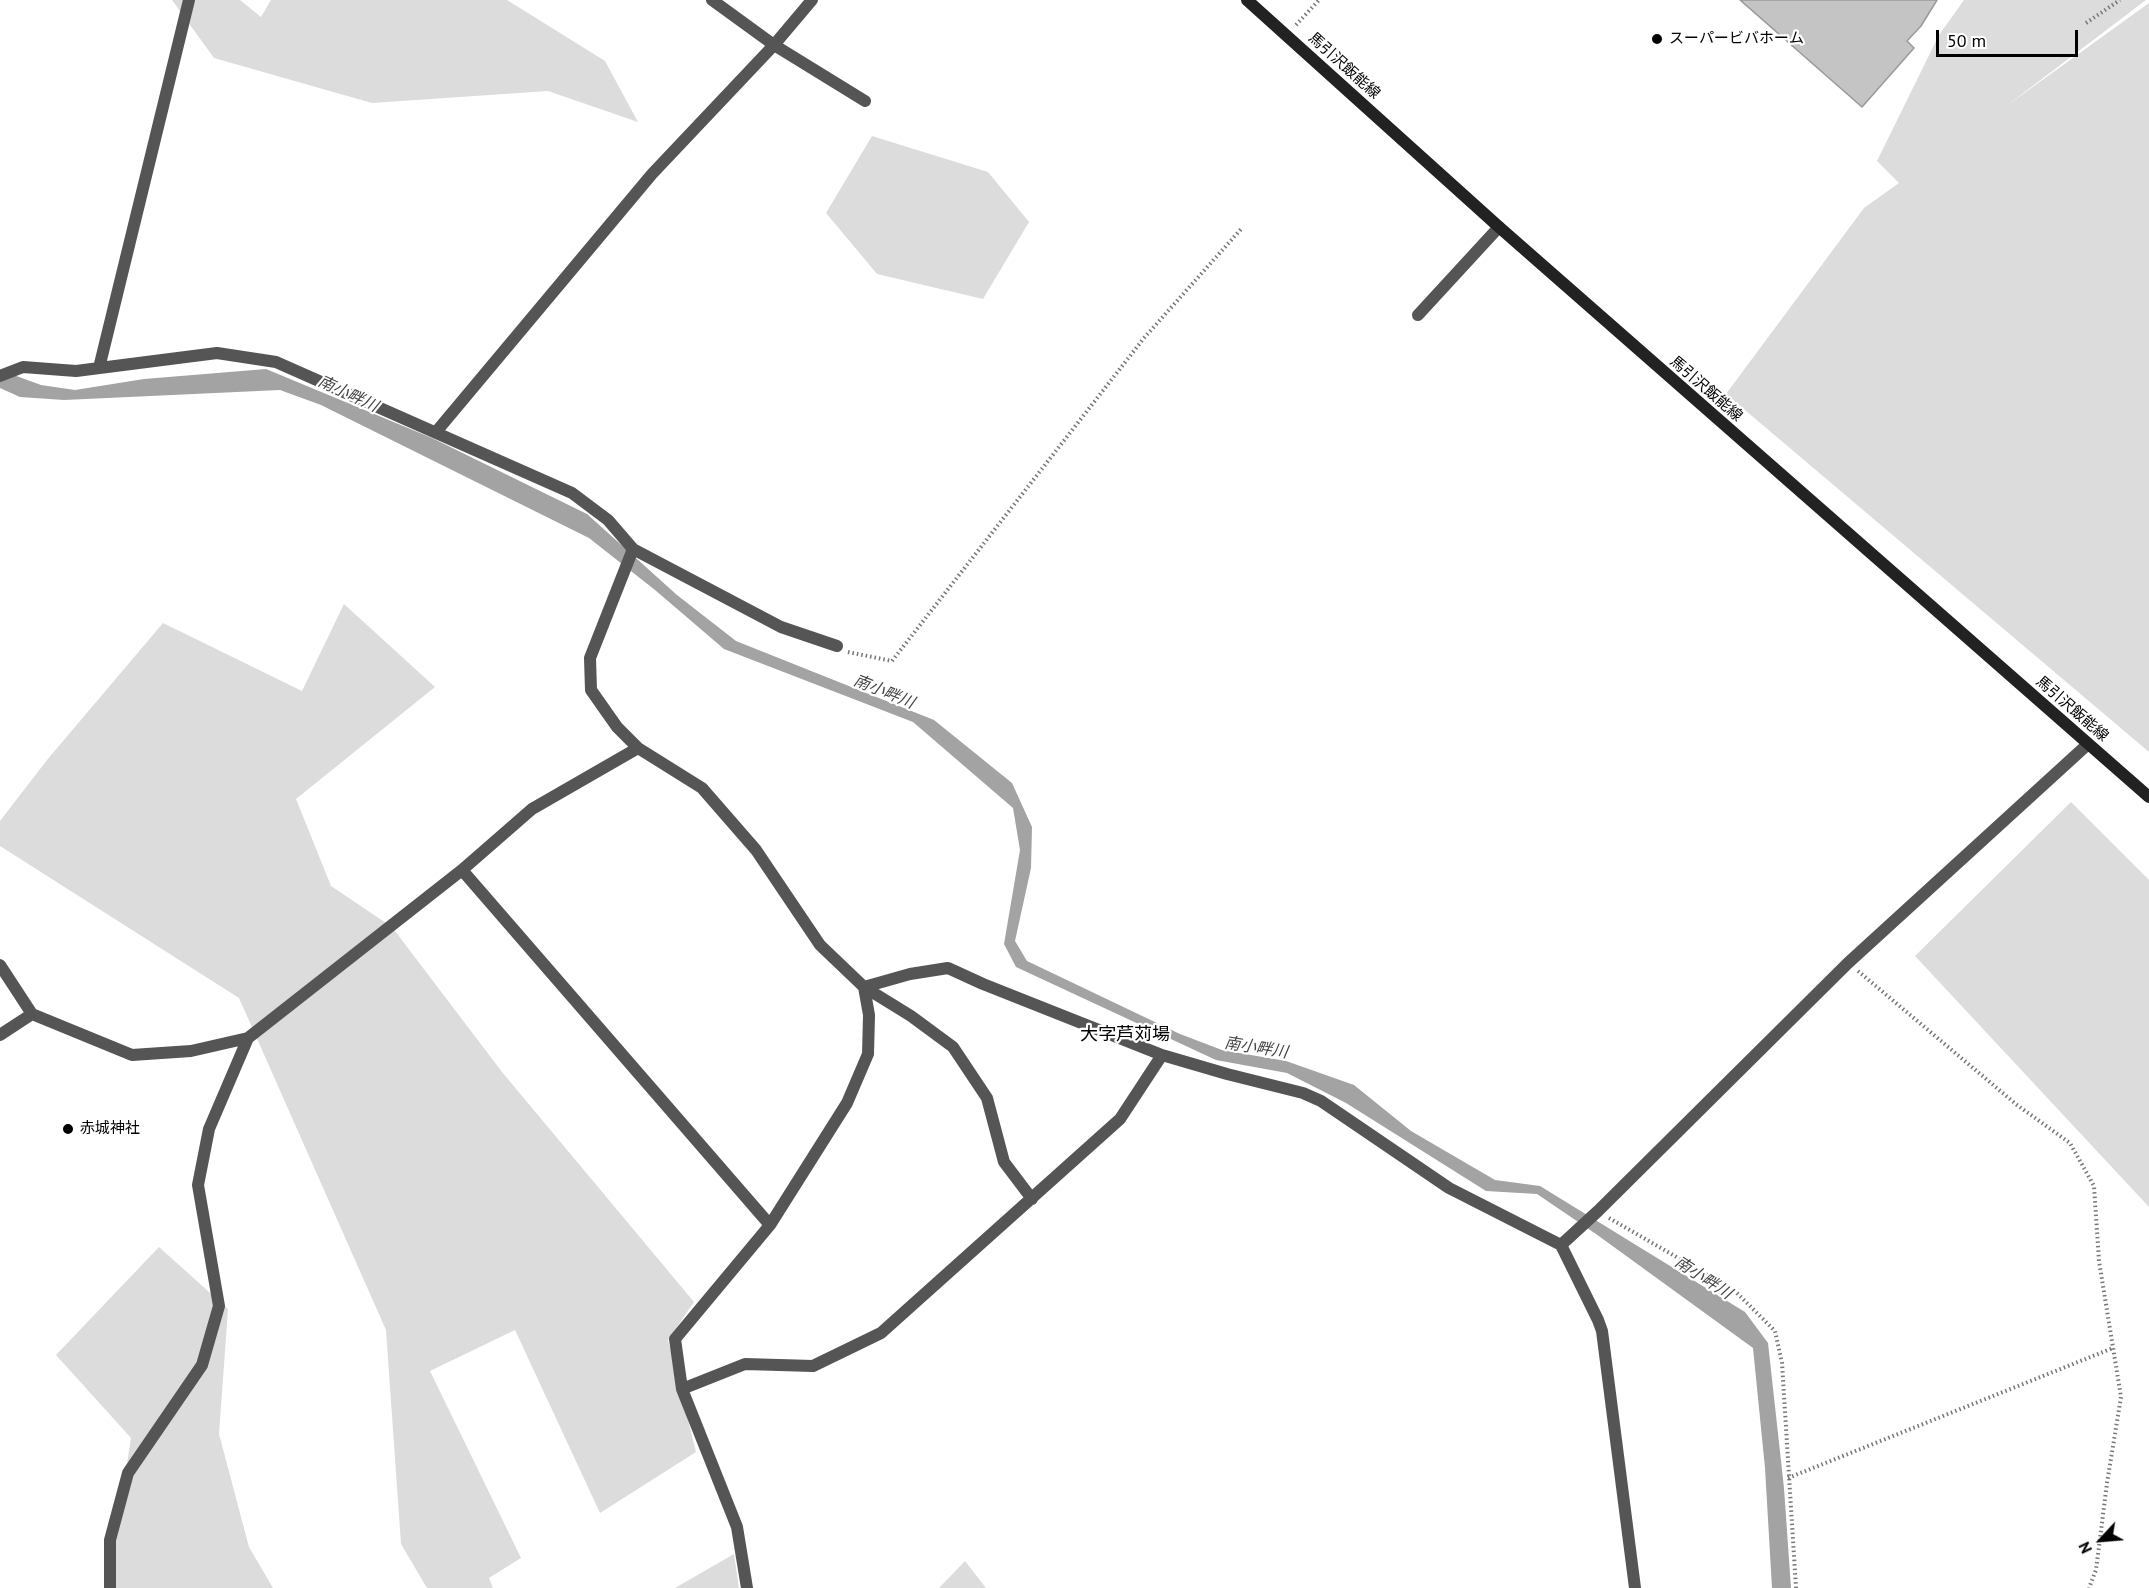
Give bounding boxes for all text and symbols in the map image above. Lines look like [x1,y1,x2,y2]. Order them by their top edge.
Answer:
scale bar [1939,18,2082,56]
street label: 馬引沢飯能線 [1305,29,1383,103]
text: 50 m [1947,29,1986,52]
place label: スーパービバホーム [1669,30,1804,48]
marker: スーパービバホーム [1650,32,1664,46]
street label: 馬引沢飯能線 [1666,353,1746,425]
water label: 南小畔川 [315,372,381,416]
water label: 南小畔川 [851,671,917,713]
street label: 馬引沢飯能線 [2032,673,2112,745]
district label: 大字芦苅場 [1080,1024,1170,1046]
water label: 南小畔川 [1223,1034,1289,1062]
place label: 赤城神社 [80,1120,140,1138]
marker: 赤城神社 [61,1122,75,1136]
water label: 南小畔川 [1671,1253,1735,1303]
north arrow [2071,1510,2131,1570]
text: N [2074,1539,2096,1557]

